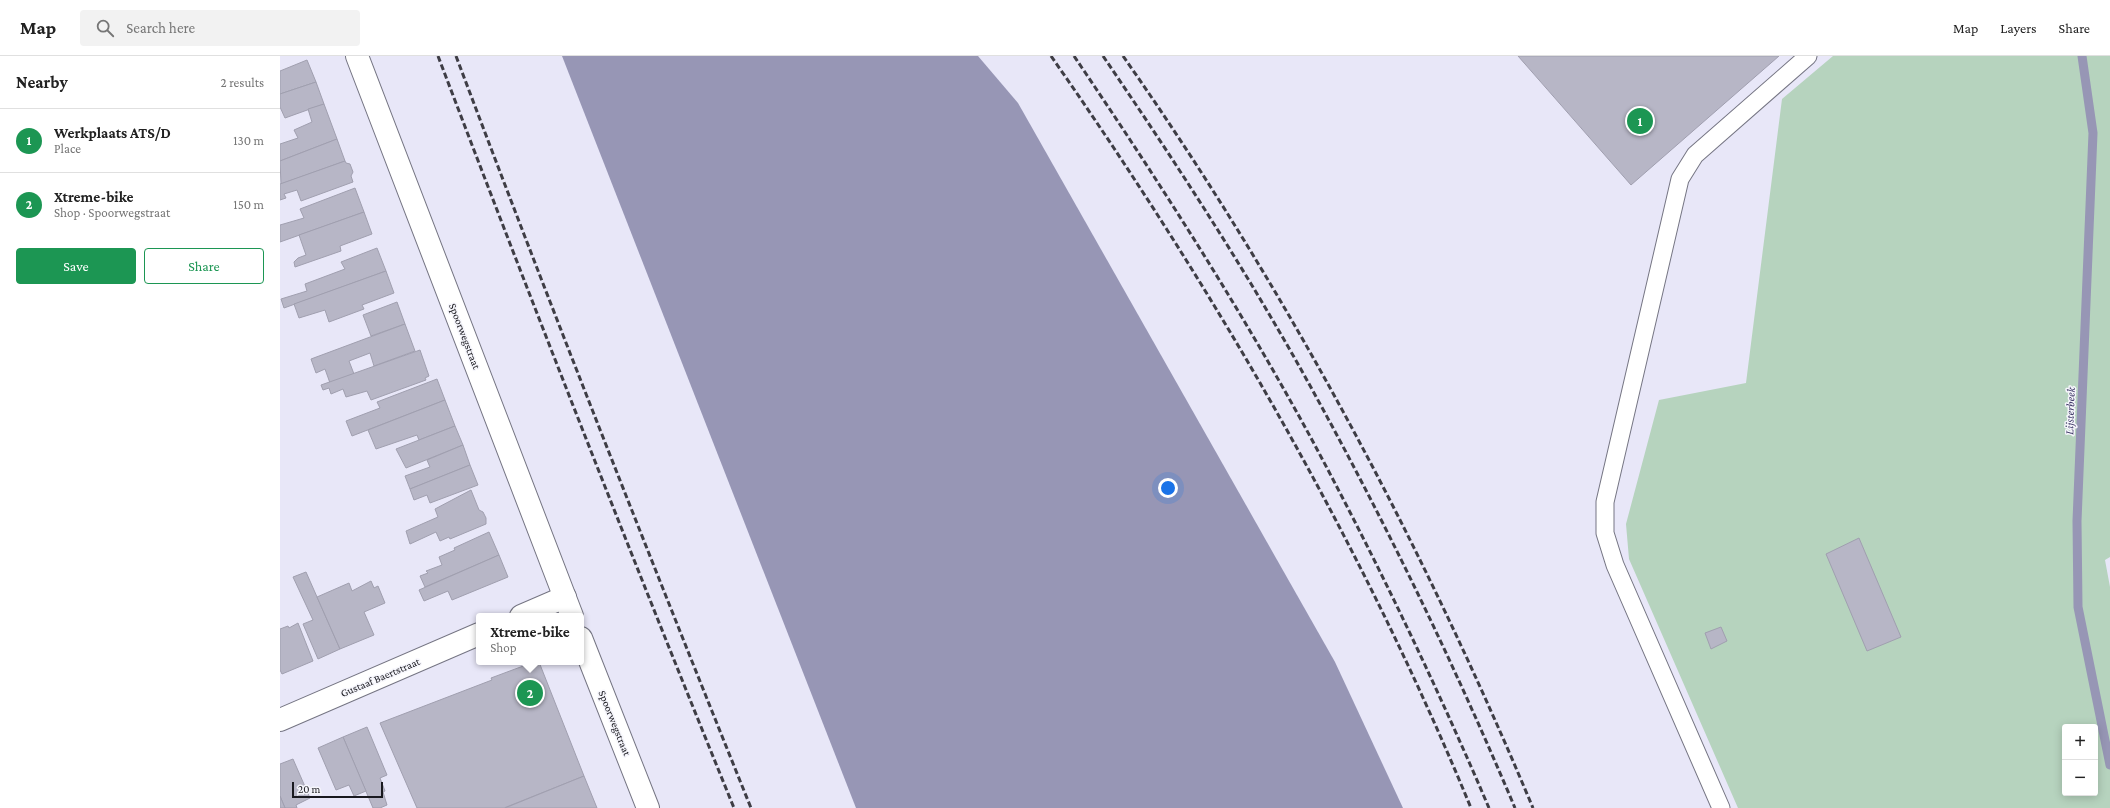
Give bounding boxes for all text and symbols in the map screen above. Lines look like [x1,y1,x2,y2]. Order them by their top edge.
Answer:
search box [80,10,360,46]
text: Map [20,17,56,38]
icon: search [94,17,116,39]
text: Search here [126,20,195,36]
text: Map [1953,20,1978,36]
text: Layers [2000,20,2037,36]
text: Share [2059,20,2090,36]
text: Nearby [16,73,68,92]
text: 2 results [221,75,264,90]
pin: 1 [1627,106,1653,136]
text: Werkplaats ATS/D [54,125,171,141]
text: 1 [27,133,31,148]
text: 130 m [233,133,264,148]
text: Place [54,141,81,156]
text: Xtreme-bike [54,189,134,205]
text: 2 [26,197,32,212]
text: 150 m [233,197,264,212]
text: Shop · Spoorwegstraat [54,205,170,220]
button: Save [16,248,136,284]
button: Share [144,248,264,284]
street label: Spoorwegstraat [446,301,483,371]
water label: Lijsterbeek [2062,386,2078,435]
your location [1158,478,1178,498]
popup [476,613,584,665]
text: Xtreme-bike [490,624,570,640]
text: Shop [490,640,517,655]
street label: Gustaaf Baertstraat [338,655,422,699]
pin: 2 [517,678,543,708]
street label: Spoorwegstraat [596,689,634,758]
map controls [2062,724,2098,796]
button: + [2062,724,2098,760]
button: − [2062,760,2098,796]
scale bar [292,780,383,799]
text: 20 m [298,783,320,795]

